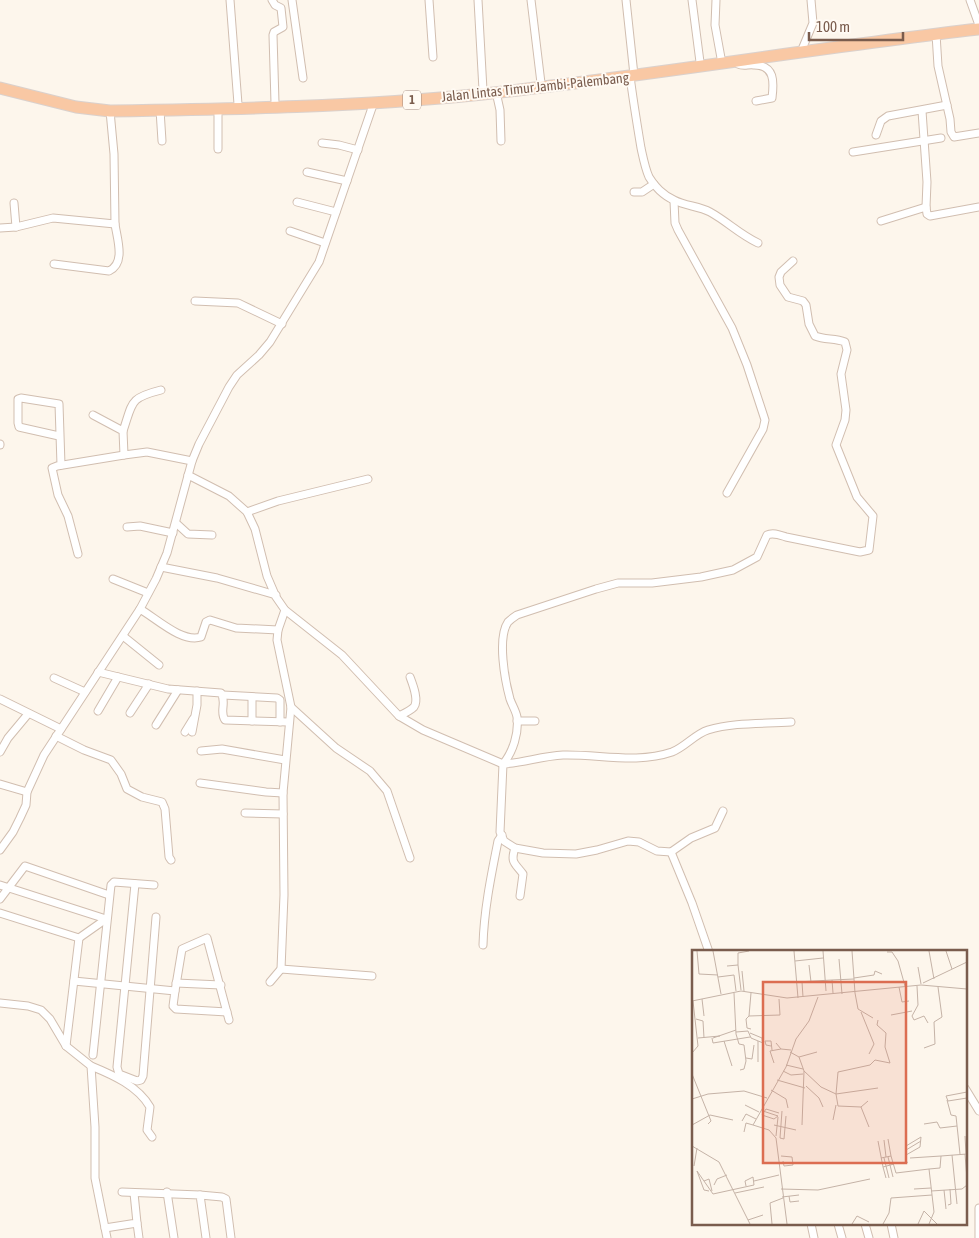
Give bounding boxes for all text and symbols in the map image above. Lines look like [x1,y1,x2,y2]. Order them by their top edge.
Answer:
scale bar [809,10,903,42]
text: 100 m [816,18,850,35]
street label: Jalan Lintas Timur Jambi-Palembang [441,69,629,105]
road number: 1 [403,90,421,110]
inset map [692,950,966,1226]

